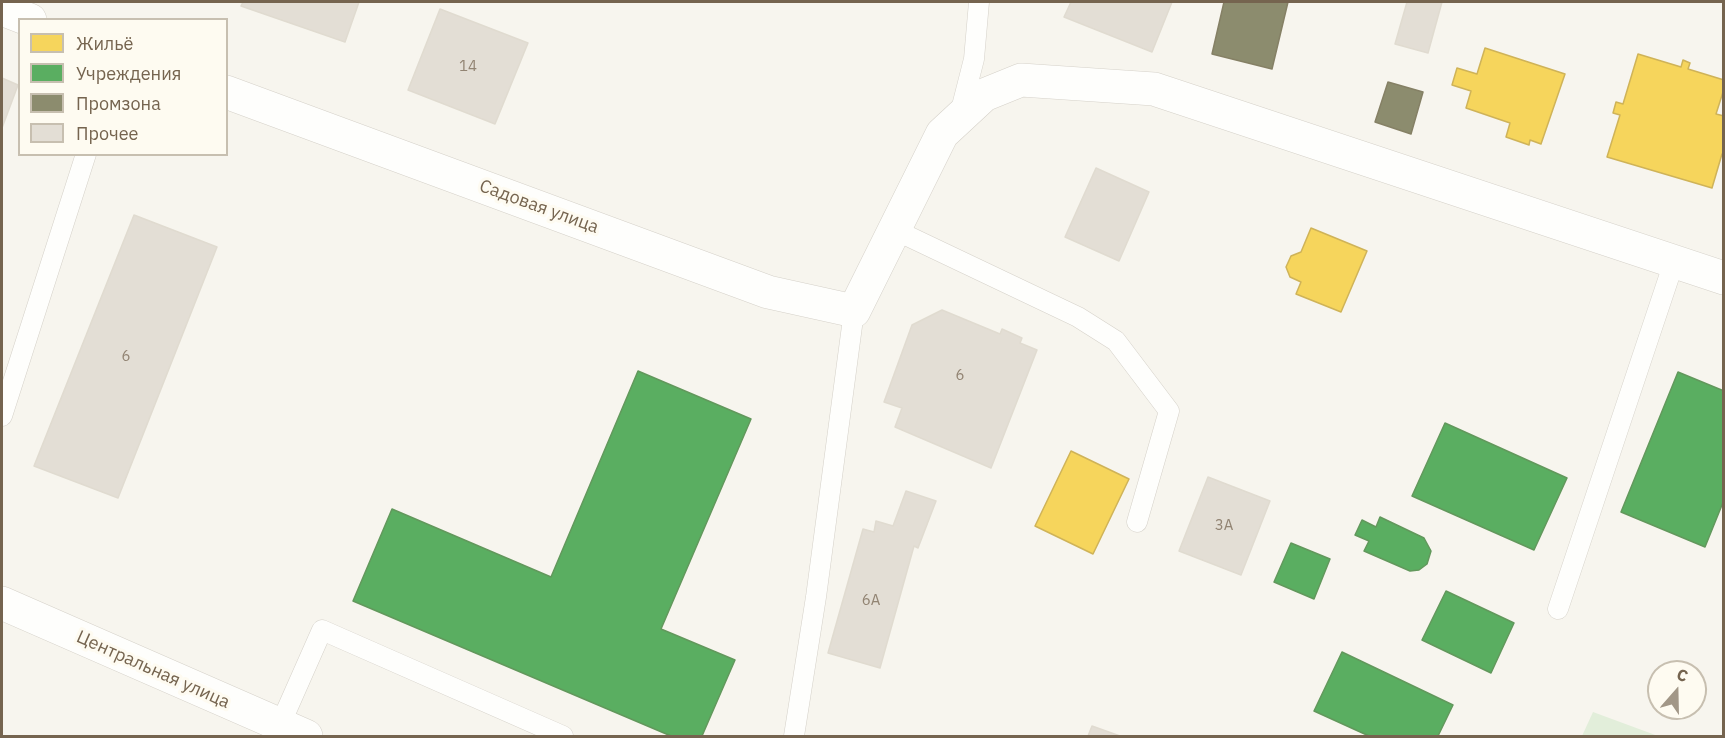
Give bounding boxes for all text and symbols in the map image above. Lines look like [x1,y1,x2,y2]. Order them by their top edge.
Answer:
legend [18,18,228,156]
text: Жильё [76,32,133,55]
house number: 14 [459,58,477,76]
text: Учреждения [76,62,181,85]
text: Промзона [76,92,161,115]
text: Прочее [76,122,138,145]
street label: Садовая улица [476,175,602,239]
house number: 6 [122,348,130,366]
house number: 6 [956,367,964,385]
house number: 3А [1215,517,1233,535]
house number: 6А [862,592,880,610]
street label: Центральная улица [73,626,233,714]
north arrow [1647,660,1707,720]
text: С [1674,664,1691,686]

